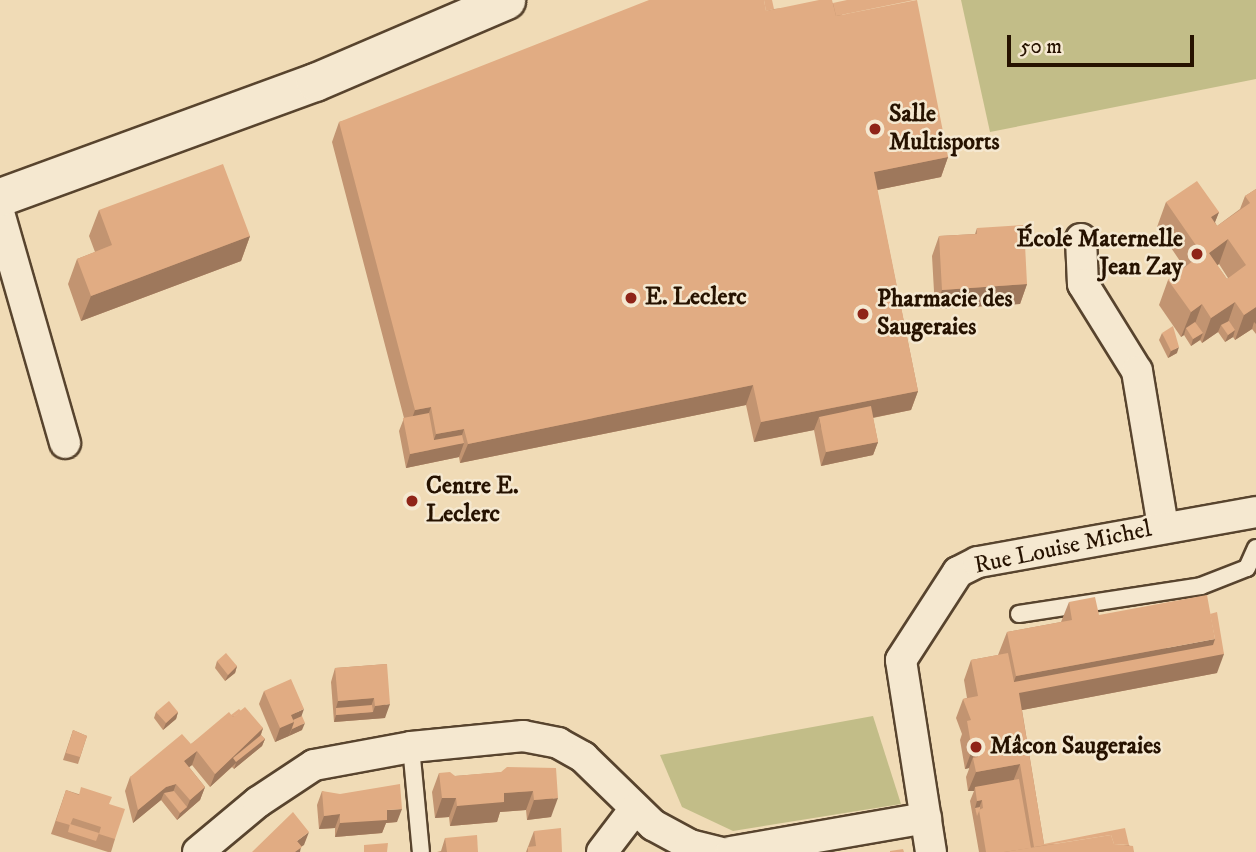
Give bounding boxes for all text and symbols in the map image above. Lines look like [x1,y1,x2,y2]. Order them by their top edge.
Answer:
scale bar [1011,21,1198,65]
text: 50 m [1020,34,1062,60]
place label: Salle Multisports [889,101,999,157]
marker: Salle Multisports [867,121,883,137]
place label: École Maternelle Jean Zay [1017,226,1183,282]
marker: École Maternelle Jean Zay [1189,246,1205,262]
place label: E. Leclerc [645,284,747,312]
place label: Pharmacie des Saugeraies [877,286,1012,342]
marker: E. Leclerc [623,290,639,306]
marker: Pharmacie des Saugeraies [855,306,871,322]
place label: Centre E. Leclerc [426,473,519,529]
marker: Centre E. Leclerc [404,493,420,509]
street label: Rue Louise Michel [972,515,1154,581]
place label: Mâcon Saugeraies [990,733,1161,761]
marker: Mâcon Saugeraies [968,739,984,755]

